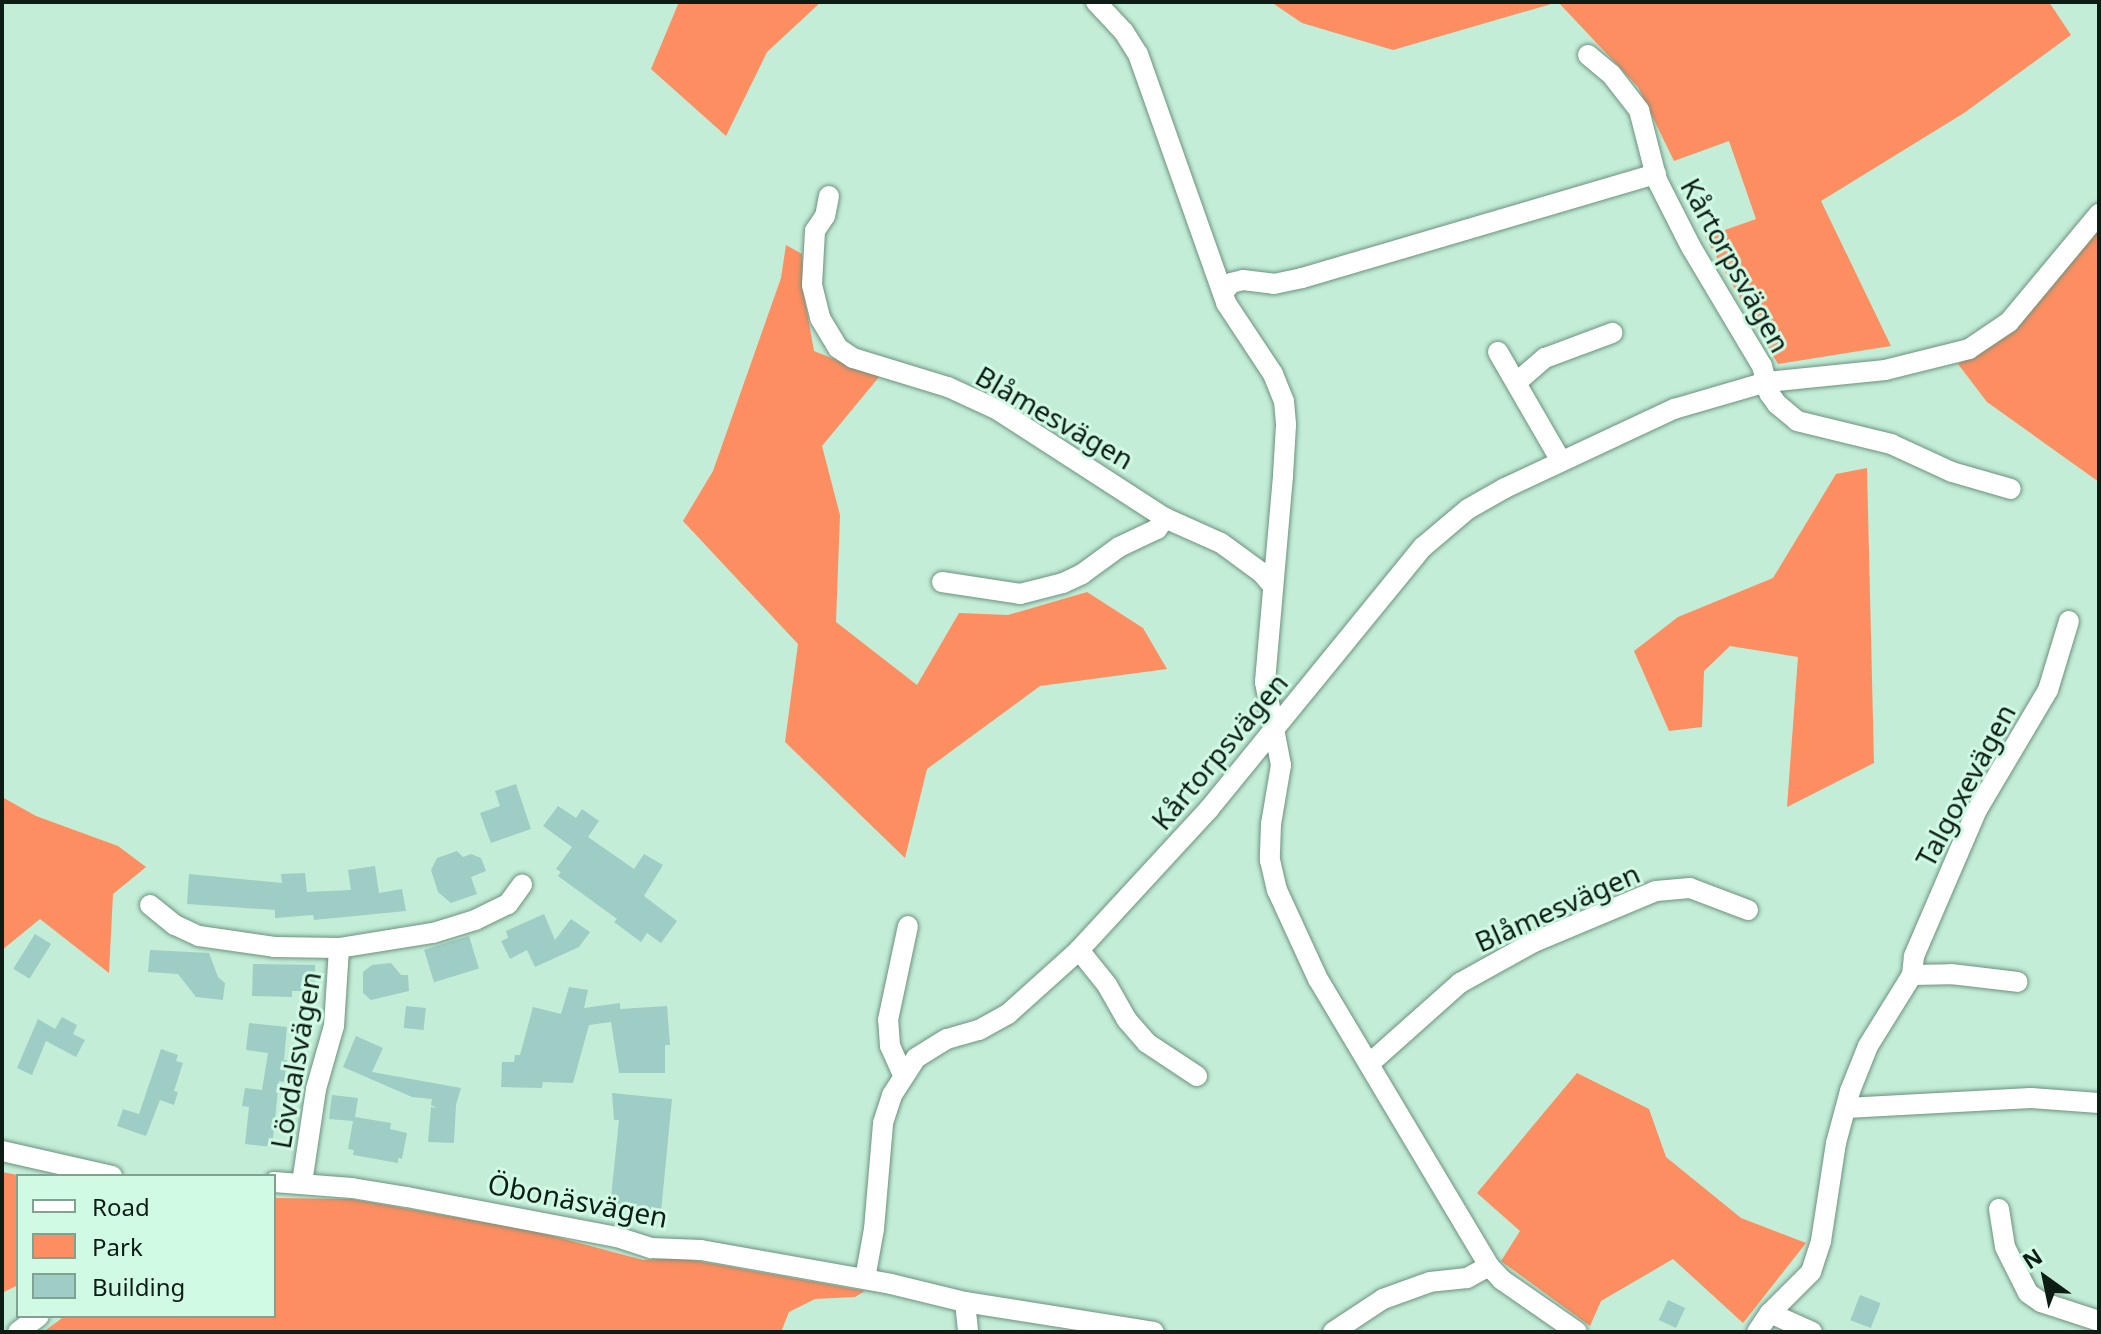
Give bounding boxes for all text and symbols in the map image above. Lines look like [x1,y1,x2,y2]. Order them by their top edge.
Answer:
street label: Kårtorpsvägen [1674,172,1798,358]
street label: Blåmesvägen [970,358,1140,476]
street label: Kårtorpsvägen [1144,666,1294,836]
street label: Talgoxevägen [1908,698,2022,872]
street label: Blåmesvägen [1469,856,1645,958]
street label: Lövdalsvägen [263,969,327,1151]
street label: Öbonäsvägen [485,1166,671,1234]
legend [16,1174,276,1318]
text: Road [92,1190,150,1223]
text: Park [92,1230,143,1263]
north arrow [2005,1238,2085,1318]
text: N [2016,1240,2048,1275]
text: Building [92,1270,185,1303]

